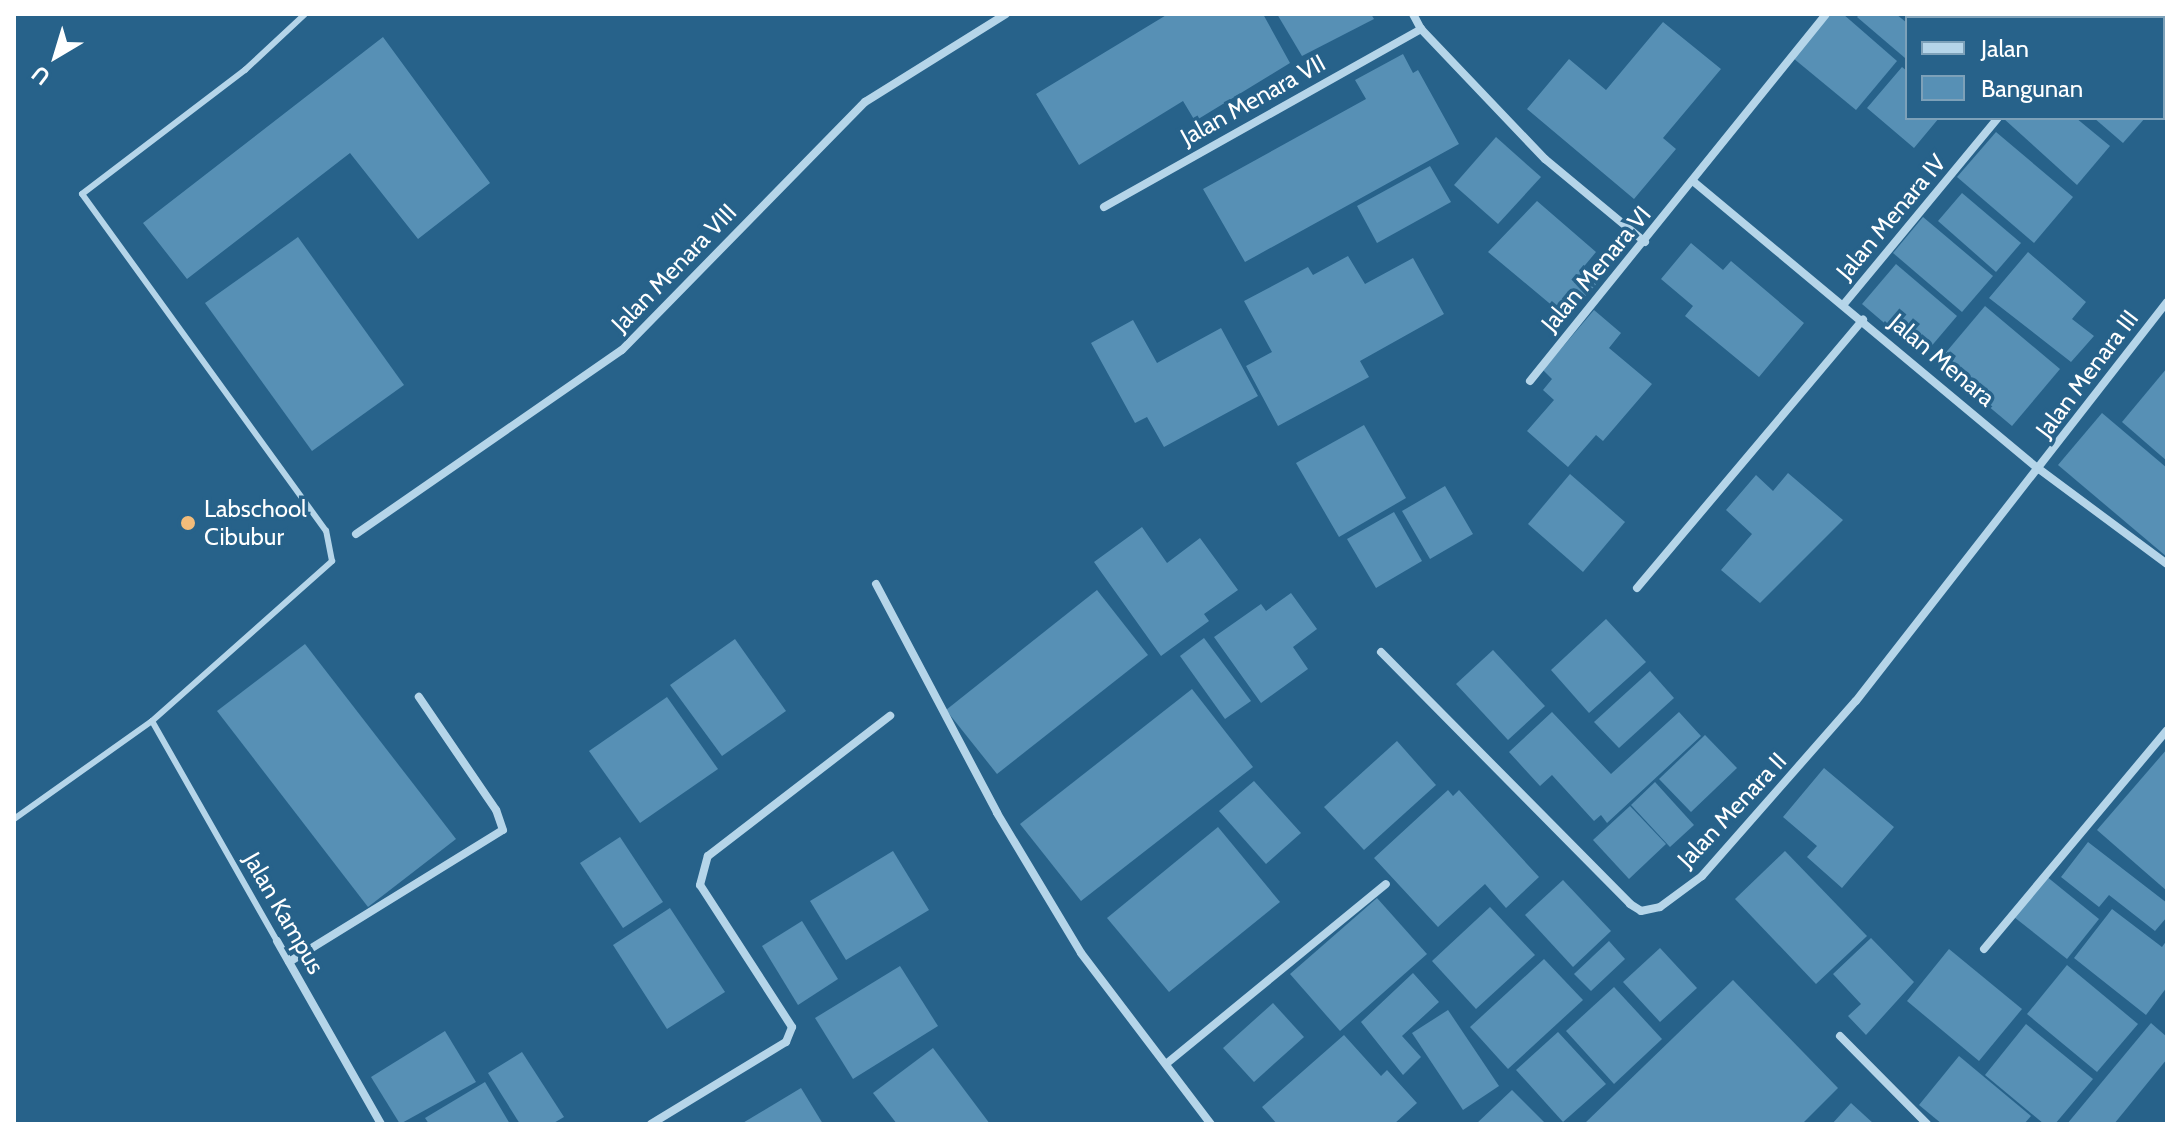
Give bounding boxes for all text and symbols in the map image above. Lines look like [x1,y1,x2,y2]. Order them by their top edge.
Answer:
north arrow [16,16,96,96]
legend [1905,16,2165,120]
text: Jalan [1981,34,2029,63]
street label: Jalan Menara VII [1176,48,1330,152]
text: U [26,60,55,91]
text: Bangunan [1981,74,2083,103]
street label: Jalan Menara IV [1830,148,1952,286]
street label: Jalan Menara VIII [606,198,742,338]
street label: Jalan Menara VI [1535,200,1657,338]
street label: Jalan Menara III [2030,304,2144,444]
street label: Jalan Menara [1883,308,2001,412]
place label: Labschool Cibubur [204,495,307,551]
marker: Labschool Cibubur [179,514,197,532]
street label: Jalan Menara II [1672,747,1792,873]
street label: Jalan Kampus [238,847,330,979]

